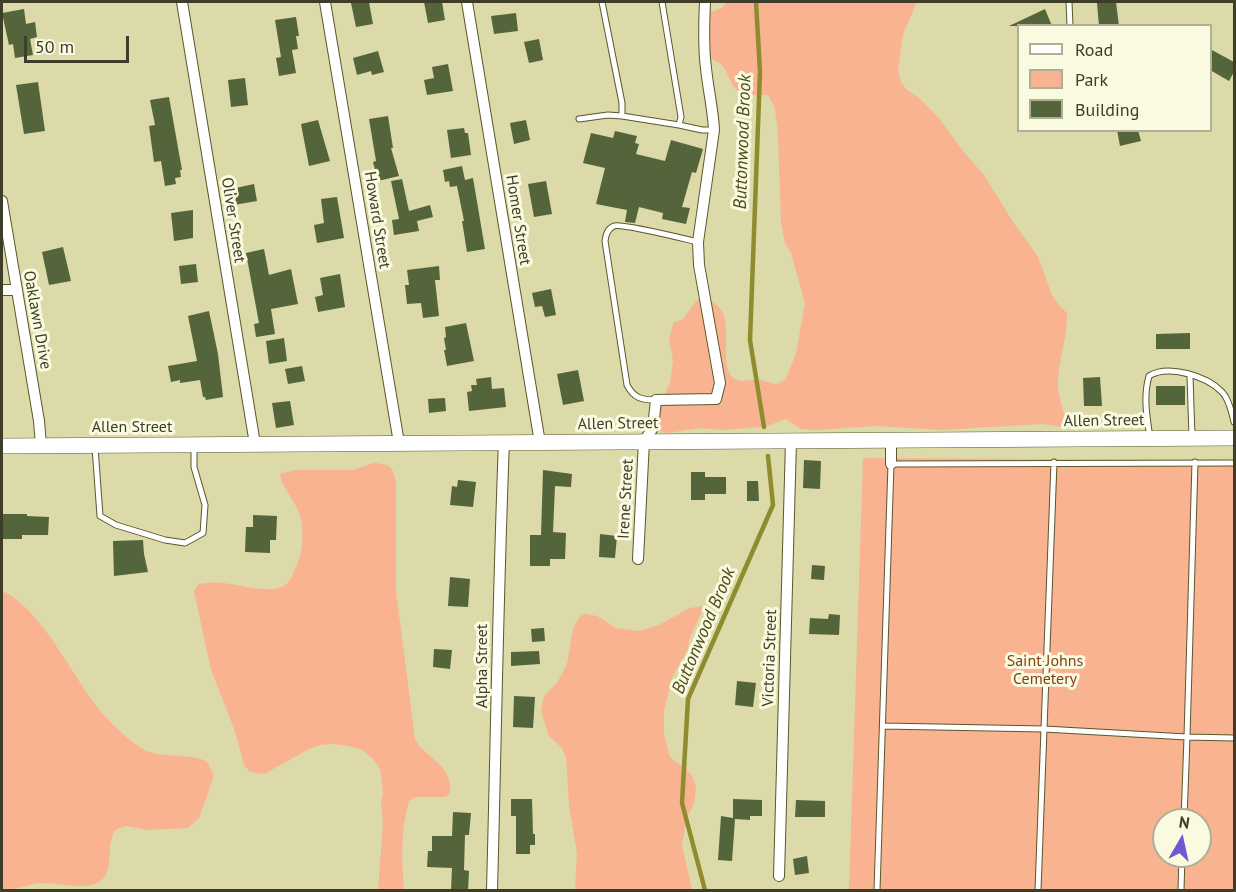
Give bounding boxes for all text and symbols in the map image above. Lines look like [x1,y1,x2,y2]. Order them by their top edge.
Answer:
scale bar [27,24,132,62]
legend [1017,24,1212,132]
text: 50 m [35,35,74,58]
text: Road [1075,38,1113,61]
text: Park [1075,68,1108,91]
water label: Buttonwood Brook [730,74,756,210]
text: Building [1075,98,1139,121]
street label: Howard Street [360,170,394,270]
street label: Homer Street [501,174,535,266]
street label: Oliver Street [217,176,249,264]
street label: Oaklawn Drive [19,269,55,371]
street label: Allen Street [1063,411,1145,431]
street label: Allen Street [577,414,659,434]
street label: Allen Street [92,417,172,437]
street label: Irene Street [614,458,638,540]
water label: Buttonwood Brook [668,565,740,697]
street label: Victoria Street [759,609,781,707]
street label: Alpha Street [472,624,492,708]
park label: Saint Johns Cemetery [1007,651,1083,689]
north arrow [1152,808,1212,868]
text: N [1178,811,1191,833]

